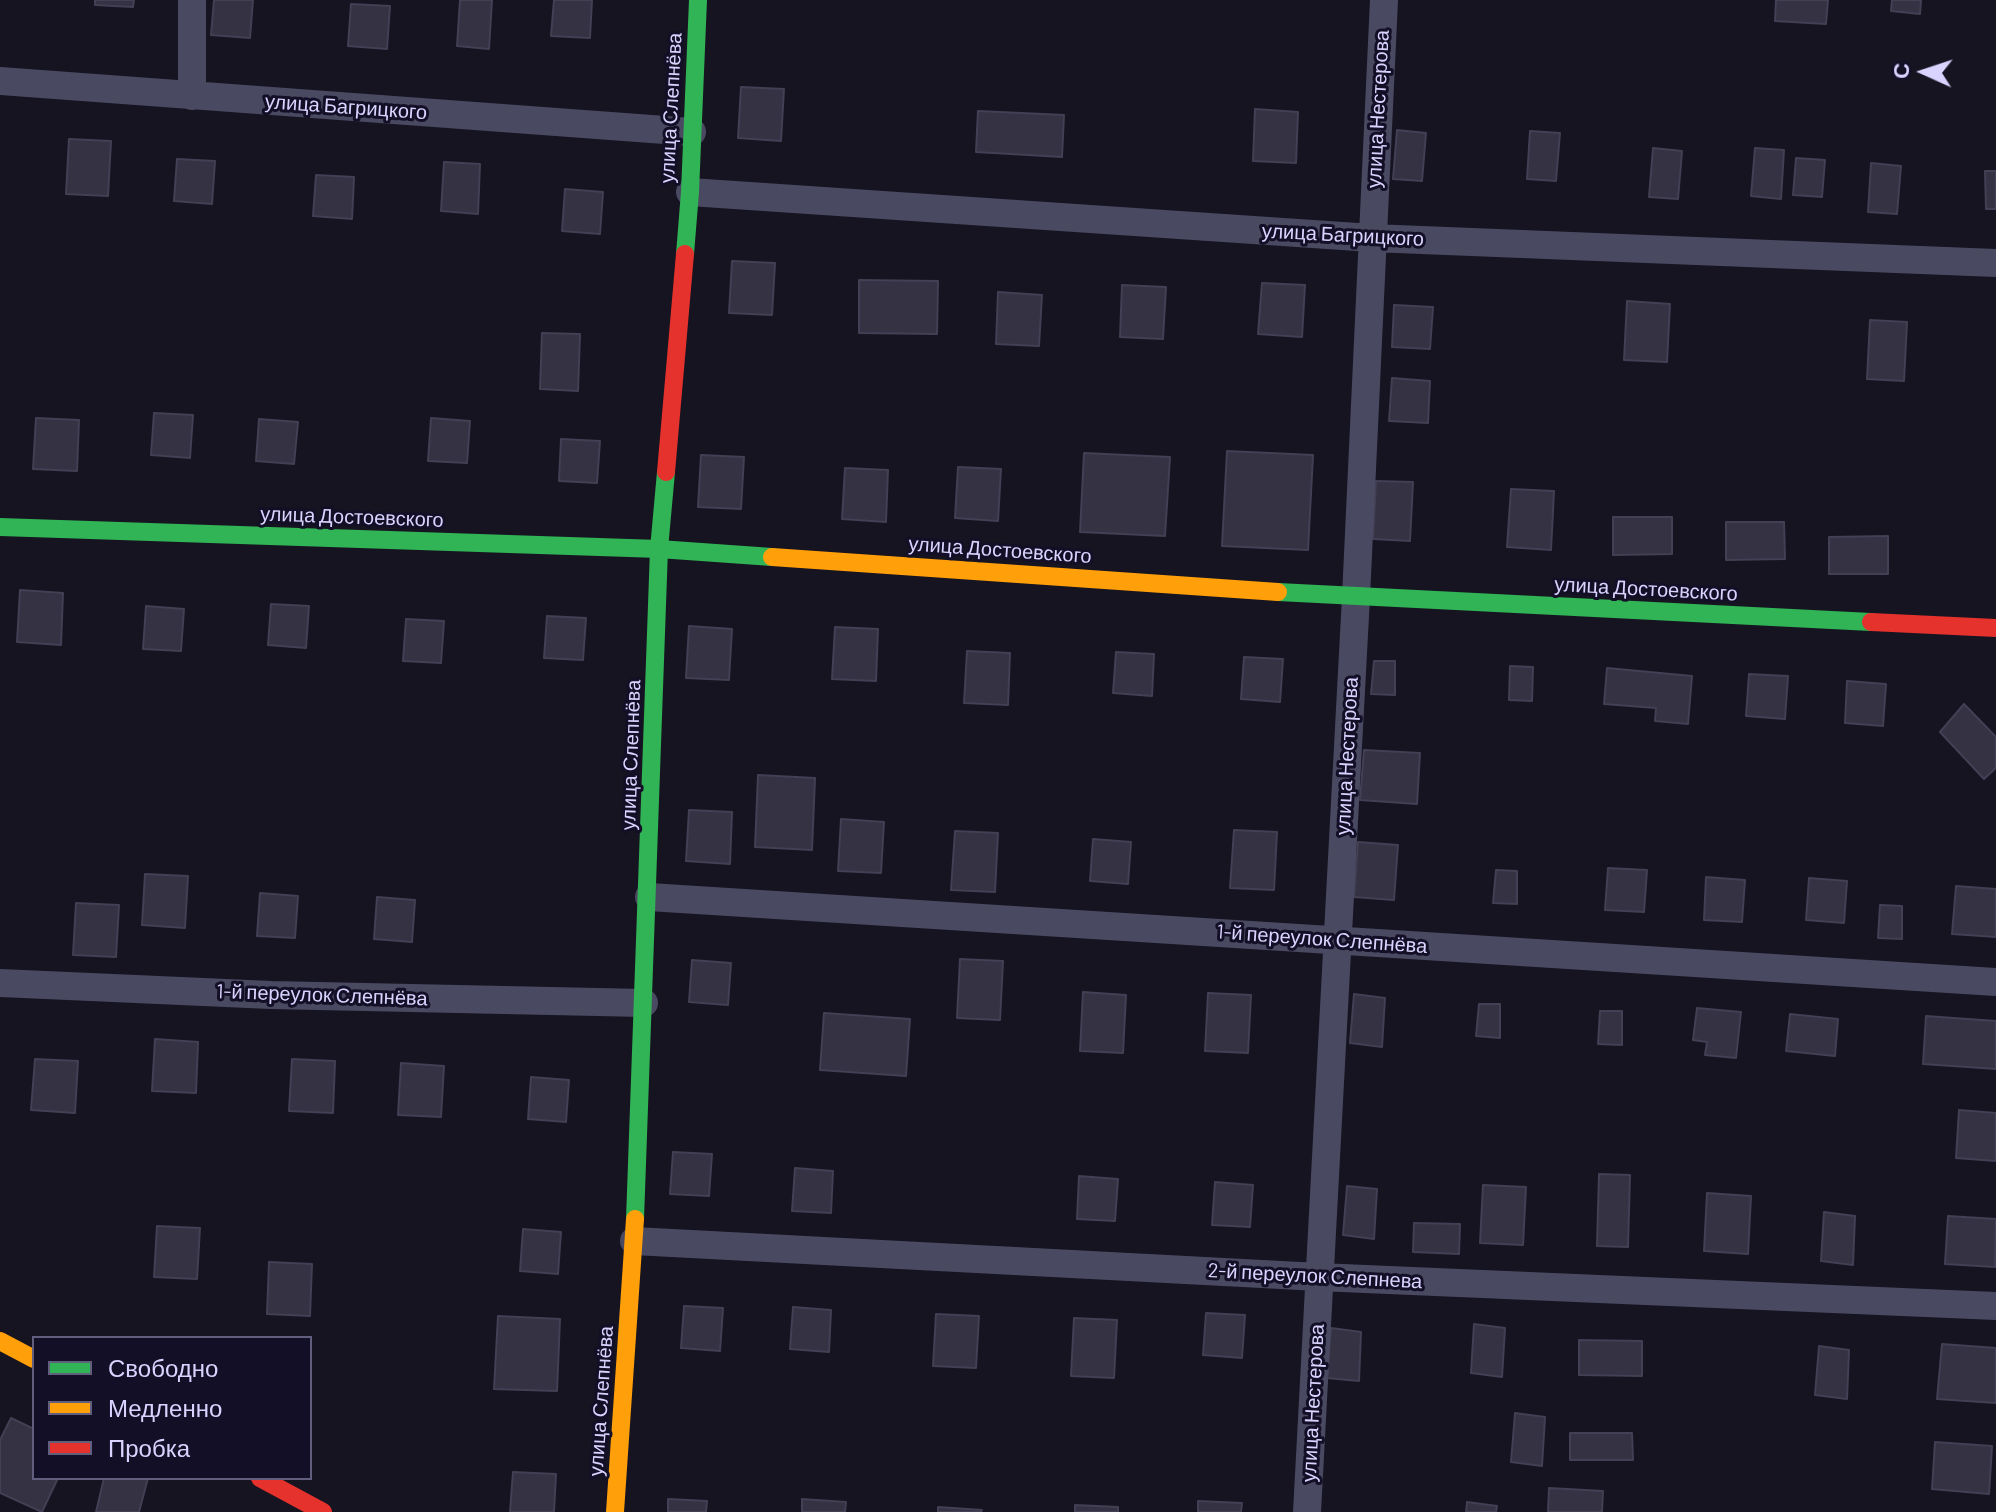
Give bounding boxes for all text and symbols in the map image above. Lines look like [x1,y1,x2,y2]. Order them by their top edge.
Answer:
street label: улица Нестерова [1362,29,1394,189]
street label: улица Слепнёва [655,32,687,184]
north arrow [1884,32,1964,112]
text: С [1887,62,1913,79]
street label: улица Багрицкого [264,89,428,125]
street label: улица Багрицкого [1261,219,1425,251]
street label: улица Достоевского [260,502,444,532]
street label: улица Достоевского [908,532,1092,568]
street label: улица Достоевского [1554,572,1738,606]
street label: улица Нестерова [1331,676,1363,836]
street label: улица Слепнёва [616,679,646,831]
street label: 1-й переулок Слепнёва [1216,920,1428,958]
street label: 1-й переулок Слепнёва [216,979,428,1011]
street label: 2-й переулок Слепнева [1207,1258,1423,1294]
street label: улица Нестерова [1297,1323,1329,1483]
street label: улица Слепнёва [584,1325,618,1477]
legend [32,1336,312,1480]
text: Свободно [108,1353,218,1382]
text: Медленно [108,1393,222,1422]
text: Пробка [108,1433,190,1462]

